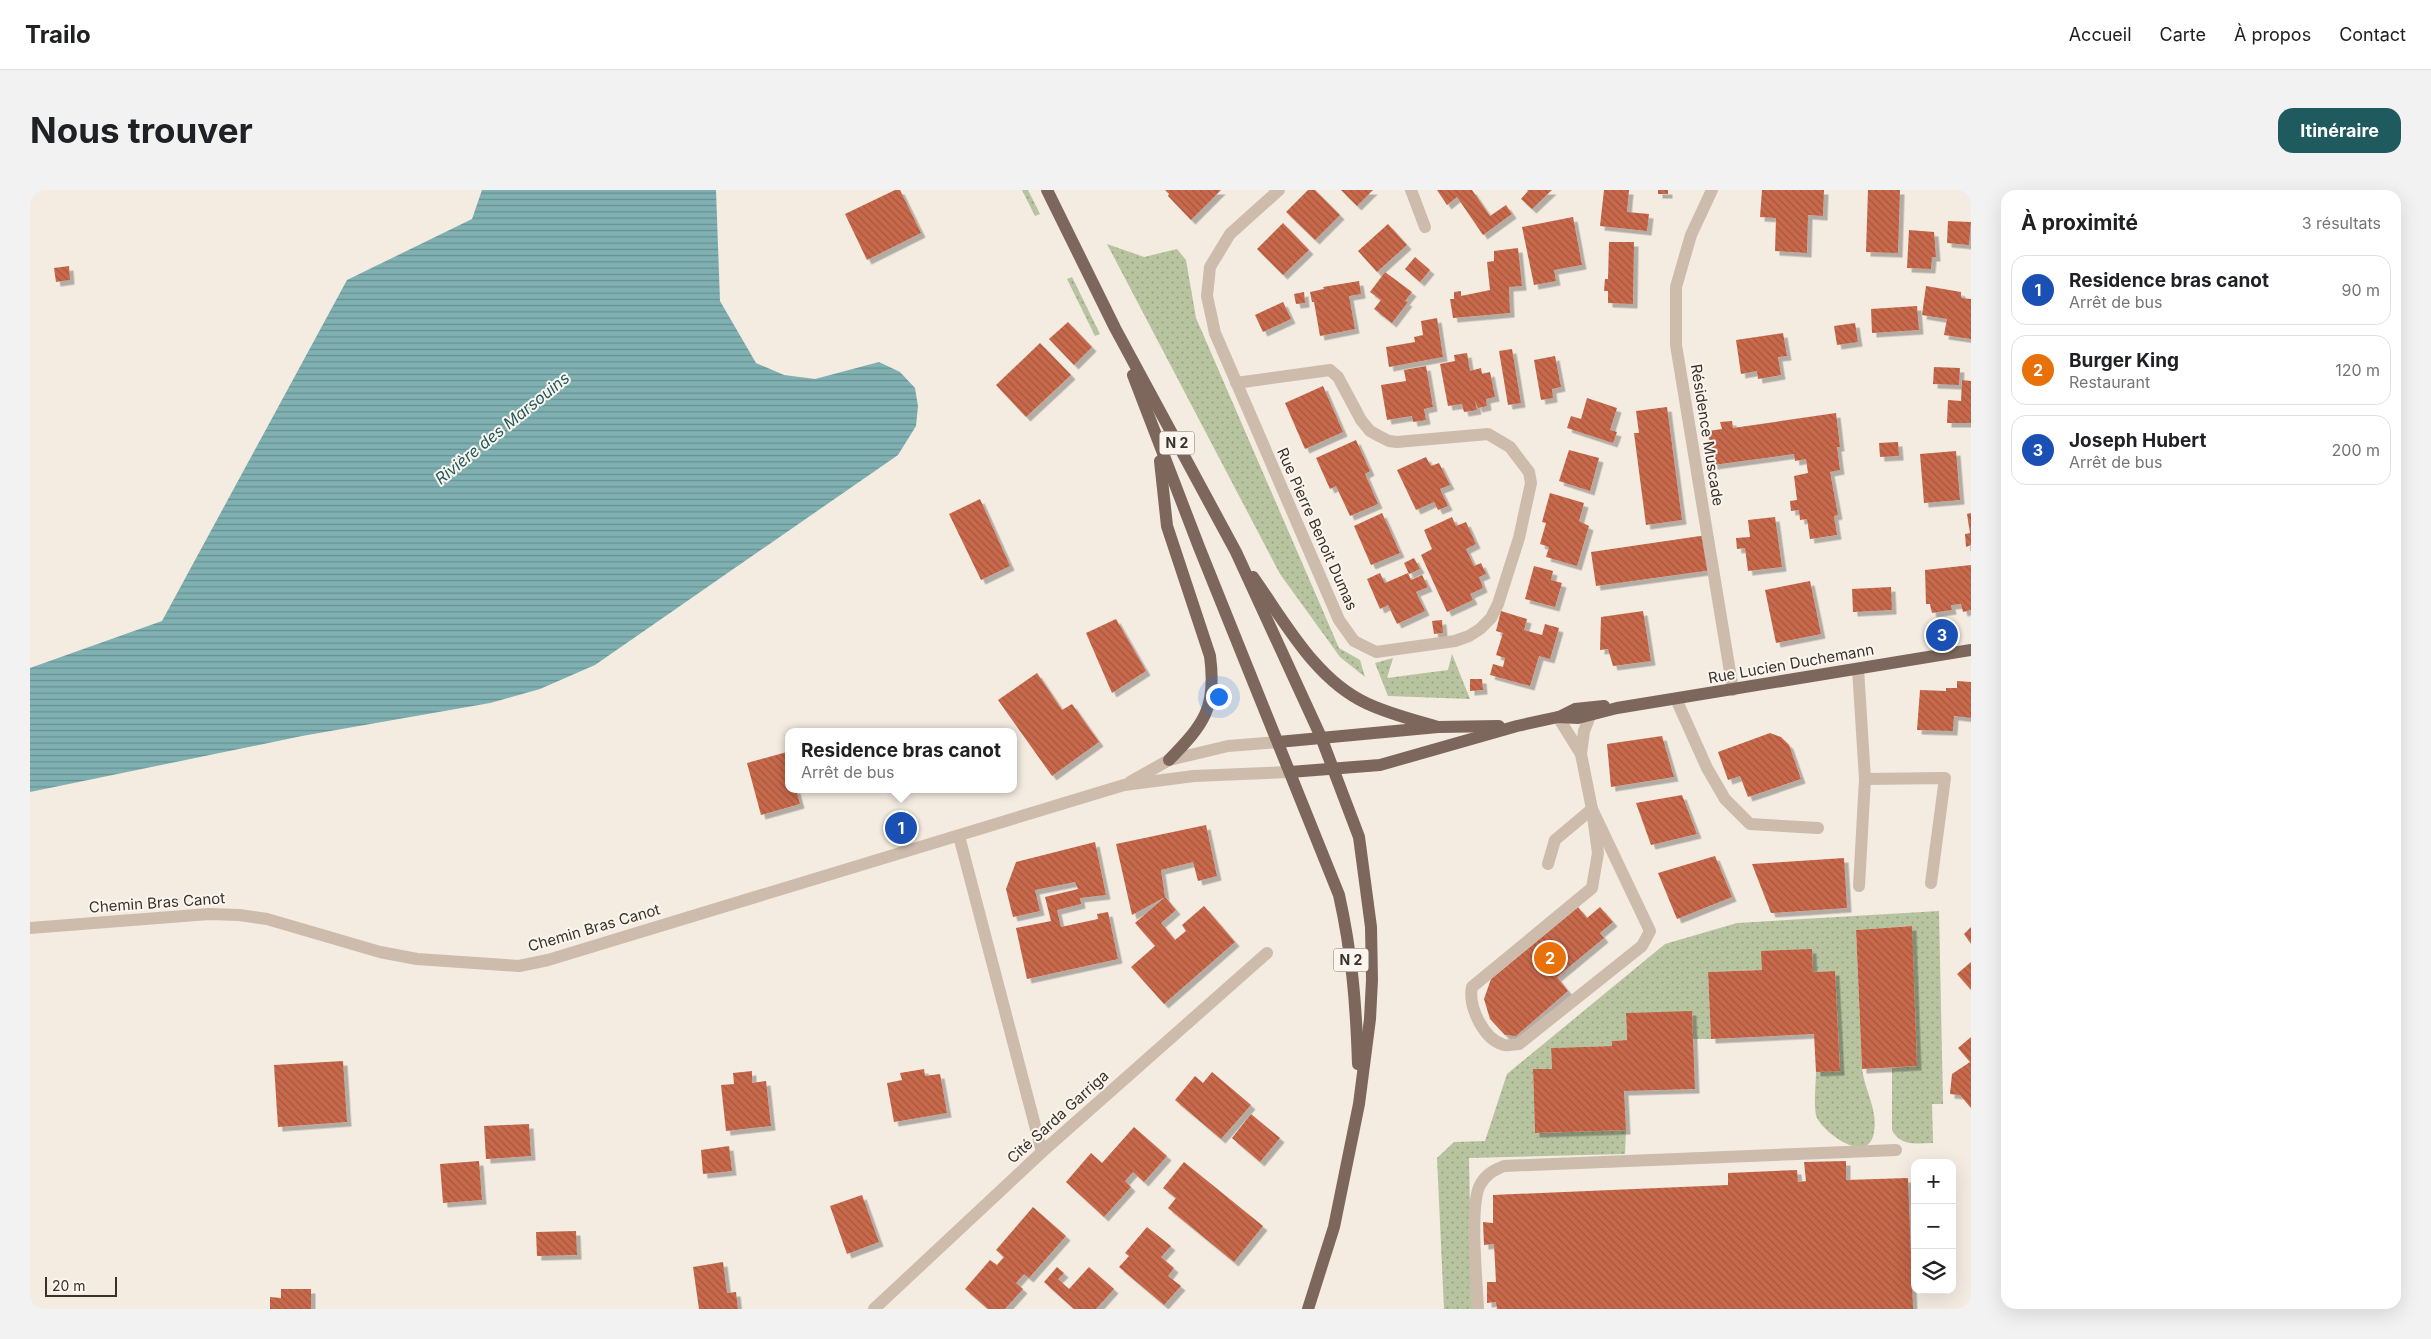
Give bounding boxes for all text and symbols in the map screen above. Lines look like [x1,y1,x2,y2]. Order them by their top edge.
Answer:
text: Trailo [25,20,91,49]
text: Accueil [2069,24,2132,45]
text: Carte [2160,24,2206,45]
text: À propos [2234,24,2311,45]
text: Contact [2339,24,2406,45]
button: Itinéraire [2278,108,2401,153]
text: Nous trouver [30,109,253,151]
text: À proximité [2021,210,2138,235]
text: 3 résultats [2302,213,2381,233]
text: Residence bras canot [2069,269,2269,292]
text: 1 [2035,280,2041,300]
text: 90 m [2341,280,2380,300]
text: Arrêt de bus [2069,292,2162,312]
text: Burger King [2069,349,2179,372]
text: 2 [2033,360,2043,380]
text: 120 m [2335,360,2380,380]
street label: Résidence Muscade [1687,363,1728,507]
water label: Rivière des Marsouins [431,368,573,488]
text: Restaurant [2069,372,2150,392]
text: Joseph Hubert [2069,429,2206,452]
road number: N 2 [1160,432,1194,454]
text: 3 [2033,440,2043,460]
text: 200 m [2332,440,2380,460]
street label: Rue Pierre Benoit Dumas [1273,445,1362,613]
text: Arrêt de bus [2069,452,2162,472]
pin: 3 [1926,616,1958,654]
street label: Rue Lucien Duchemann [1707,640,1875,687]
your location [1206,684,1232,710]
popup [785,728,1017,793]
text: Residence bras canot [801,739,1001,762]
text: Arrêt de bus [801,762,895,782]
pin: 1 [885,809,917,847]
street label: Chemin Bras Canot [88,888,226,917]
street label: Chemin Bras Canot [526,900,662,955]
pin: 2 [1534,939,1566,977]
road number: N 2 [1334,948,1368,972]
street label: Cité Sarda Garriga [1003,1066,1112,1167]
map controls [1911,1159,1956,1294]
button: + [1911,1159,1956,1204]
button: − [1911,1204,1956,1249]
button: layers [1911,1249,1956,1294]
scale bar [45,1274,118,1297]
text: 20 m [52,1277,86,1294]

